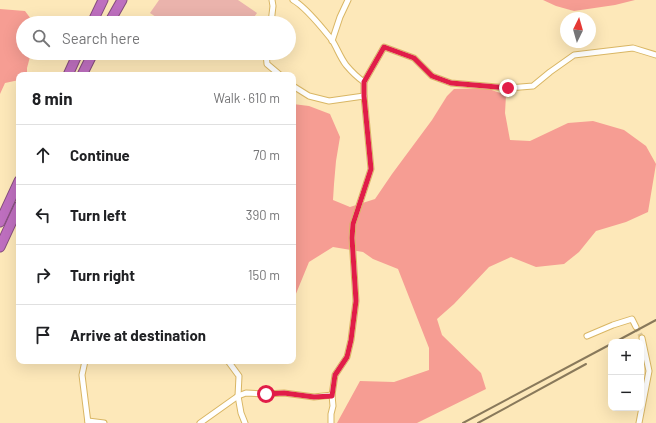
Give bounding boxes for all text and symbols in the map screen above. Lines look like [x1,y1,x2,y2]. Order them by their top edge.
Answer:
north arrow [560,12,596,48]
search box [16,16,296,60]
icon: search [30,27,52,49]
text: Search here [62,29,140,47]
route end [499,79,517,97]
text: 8 min [32,88,72,108]
text: Walk · 610 m [213,90,280,106]
icon: ahead [32,144,54,166]
text: Continue [70,146,130,164]
text: 70 m [253,147,280,163]
icon: left [32,204,54,226]
text: Turn left [70,206,126,224]
text: 390 m [246,207,280,223]
icon: right [32,264,54,286]
text: Turn right [70,266,135,284]
text: 150 m [248,267,280,283]
icon: arrive [32,324,54,346]
text: Arrive at destination [70,326,206,344]
map controls [608,339,644,411]
button: + [608,339,644,375]
button: − [608,375,644,411]
route start [257,385,275,403]

